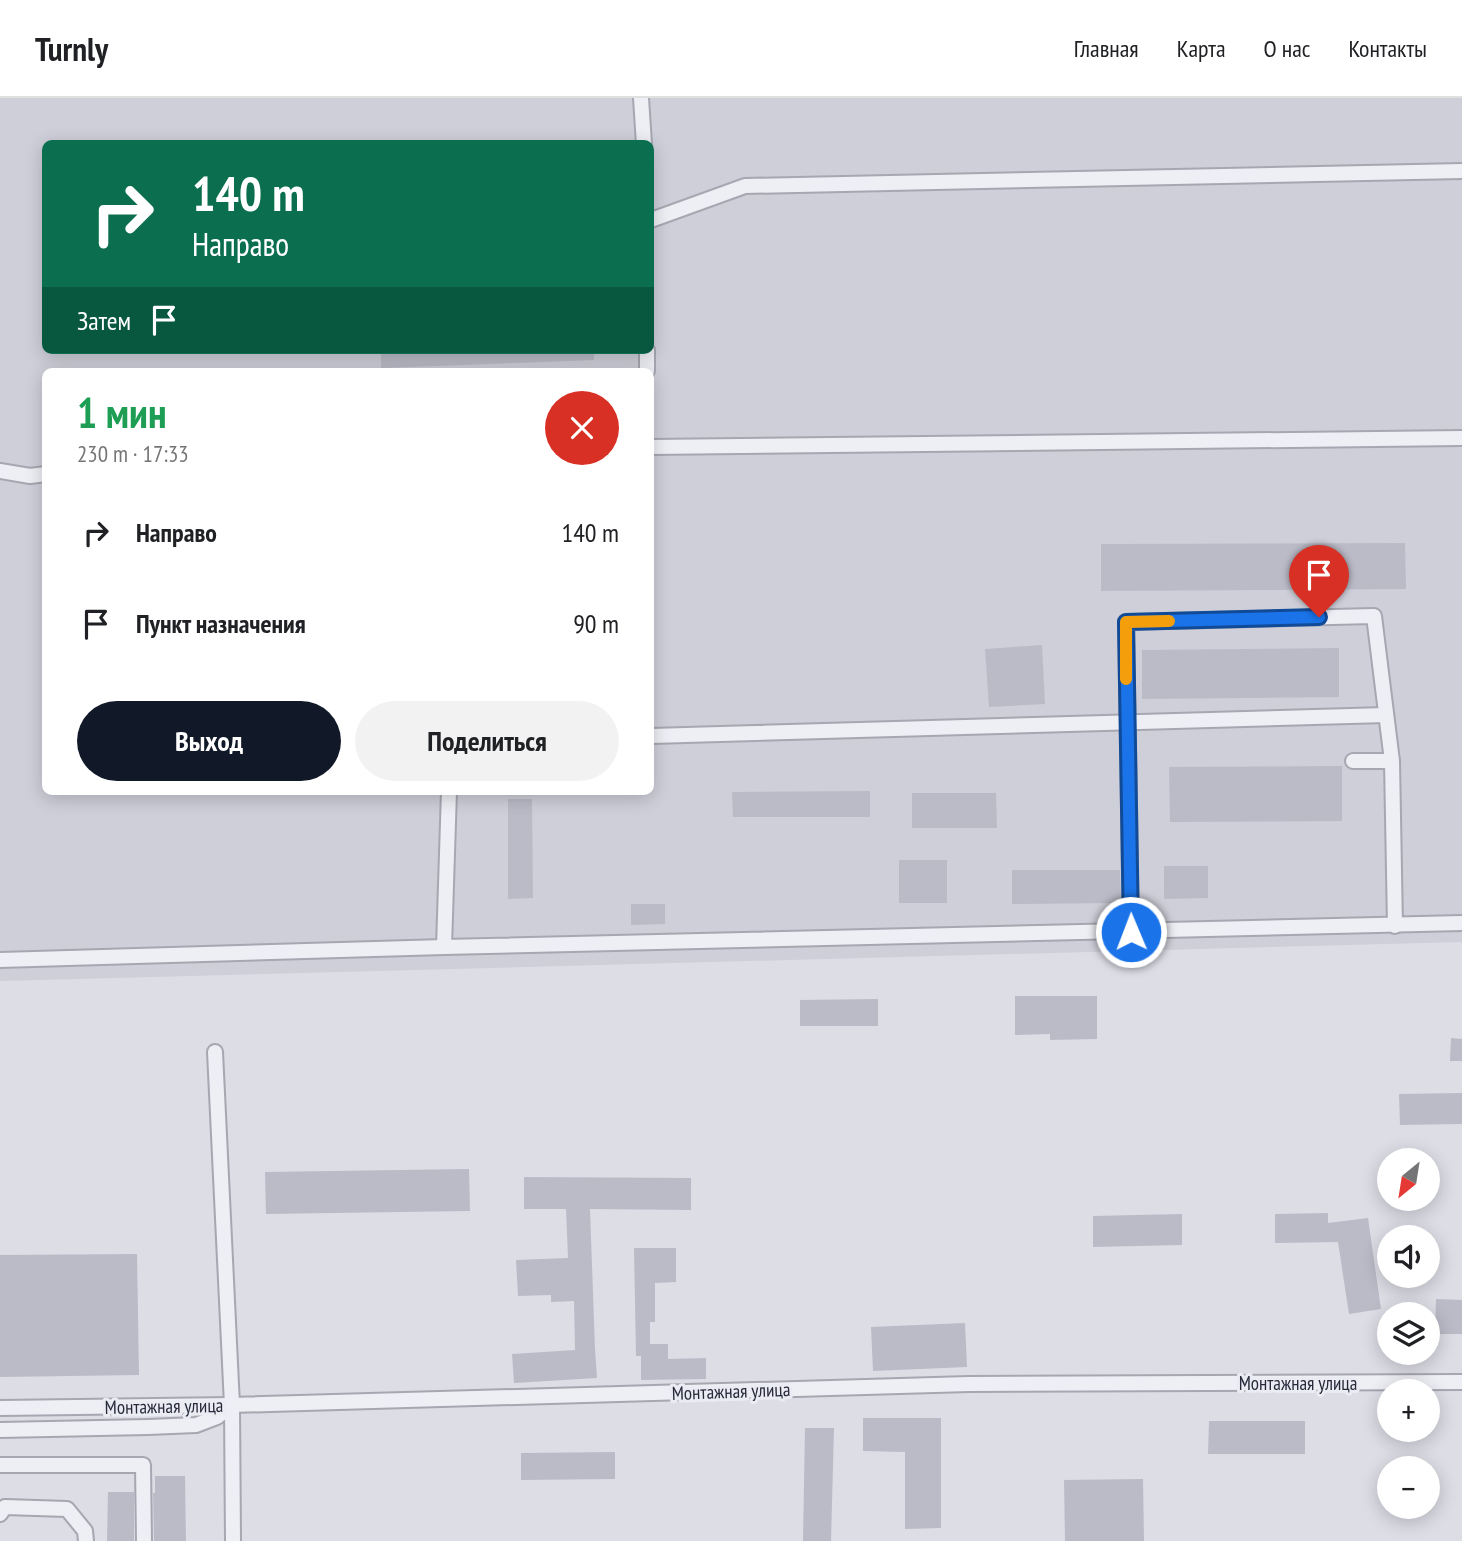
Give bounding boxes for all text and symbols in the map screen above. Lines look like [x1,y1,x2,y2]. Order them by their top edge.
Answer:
text: Turnly [35,27,108,70]
text: Главная [1074,33,1139,64]
text: Карта [1177,33,1226,64]
text: О нас [1264,33,1310,64]
text: Контакты [1348,33,1427,64]
text: 140 m [192,161,305,225]
icon: right [77,168,168,259]
text: Направо [192,223,289,265]
icon: arrive [145,301,183,339]
text: Затем [77,304,131,337]
text: 1 мин [77,385,167,440]
button: close [545,391,619,465]
text: 230 m · 17:33 [77,439,189,468]
icon: right [77,514,115,552]
text: Направо [136,516,217,549]
text: 140 m [561,516,619,549]
pin [1289,545,1349,617]
icon: arrive [1300,556,1338,594]
icon: arrive [77,605,115,643]
text: Пункт назначения [136,607,306,640]
text: 90 m [573,607,619,640]
button: Выход [77,701,341,781]
button: Поделиться [355,701,619,781]
position arrow [1094,895,1168,969]
north arrow [1377,1148,1440,1211]
map controls [1377,1148,1440,1519]
button: sound [1377,1225,1440,1288]
button: layers [1377,1302,1440,1365]
street label: Монтажная улица [1239,1371,1357,1395]
street label: Монтажная улица [671,1377,791,1405]
button: + [1377,1379,1440,1442]
street label: Монтажная улица [105,1393,223,1419]
button: − [1377,1456,1440,1519]

